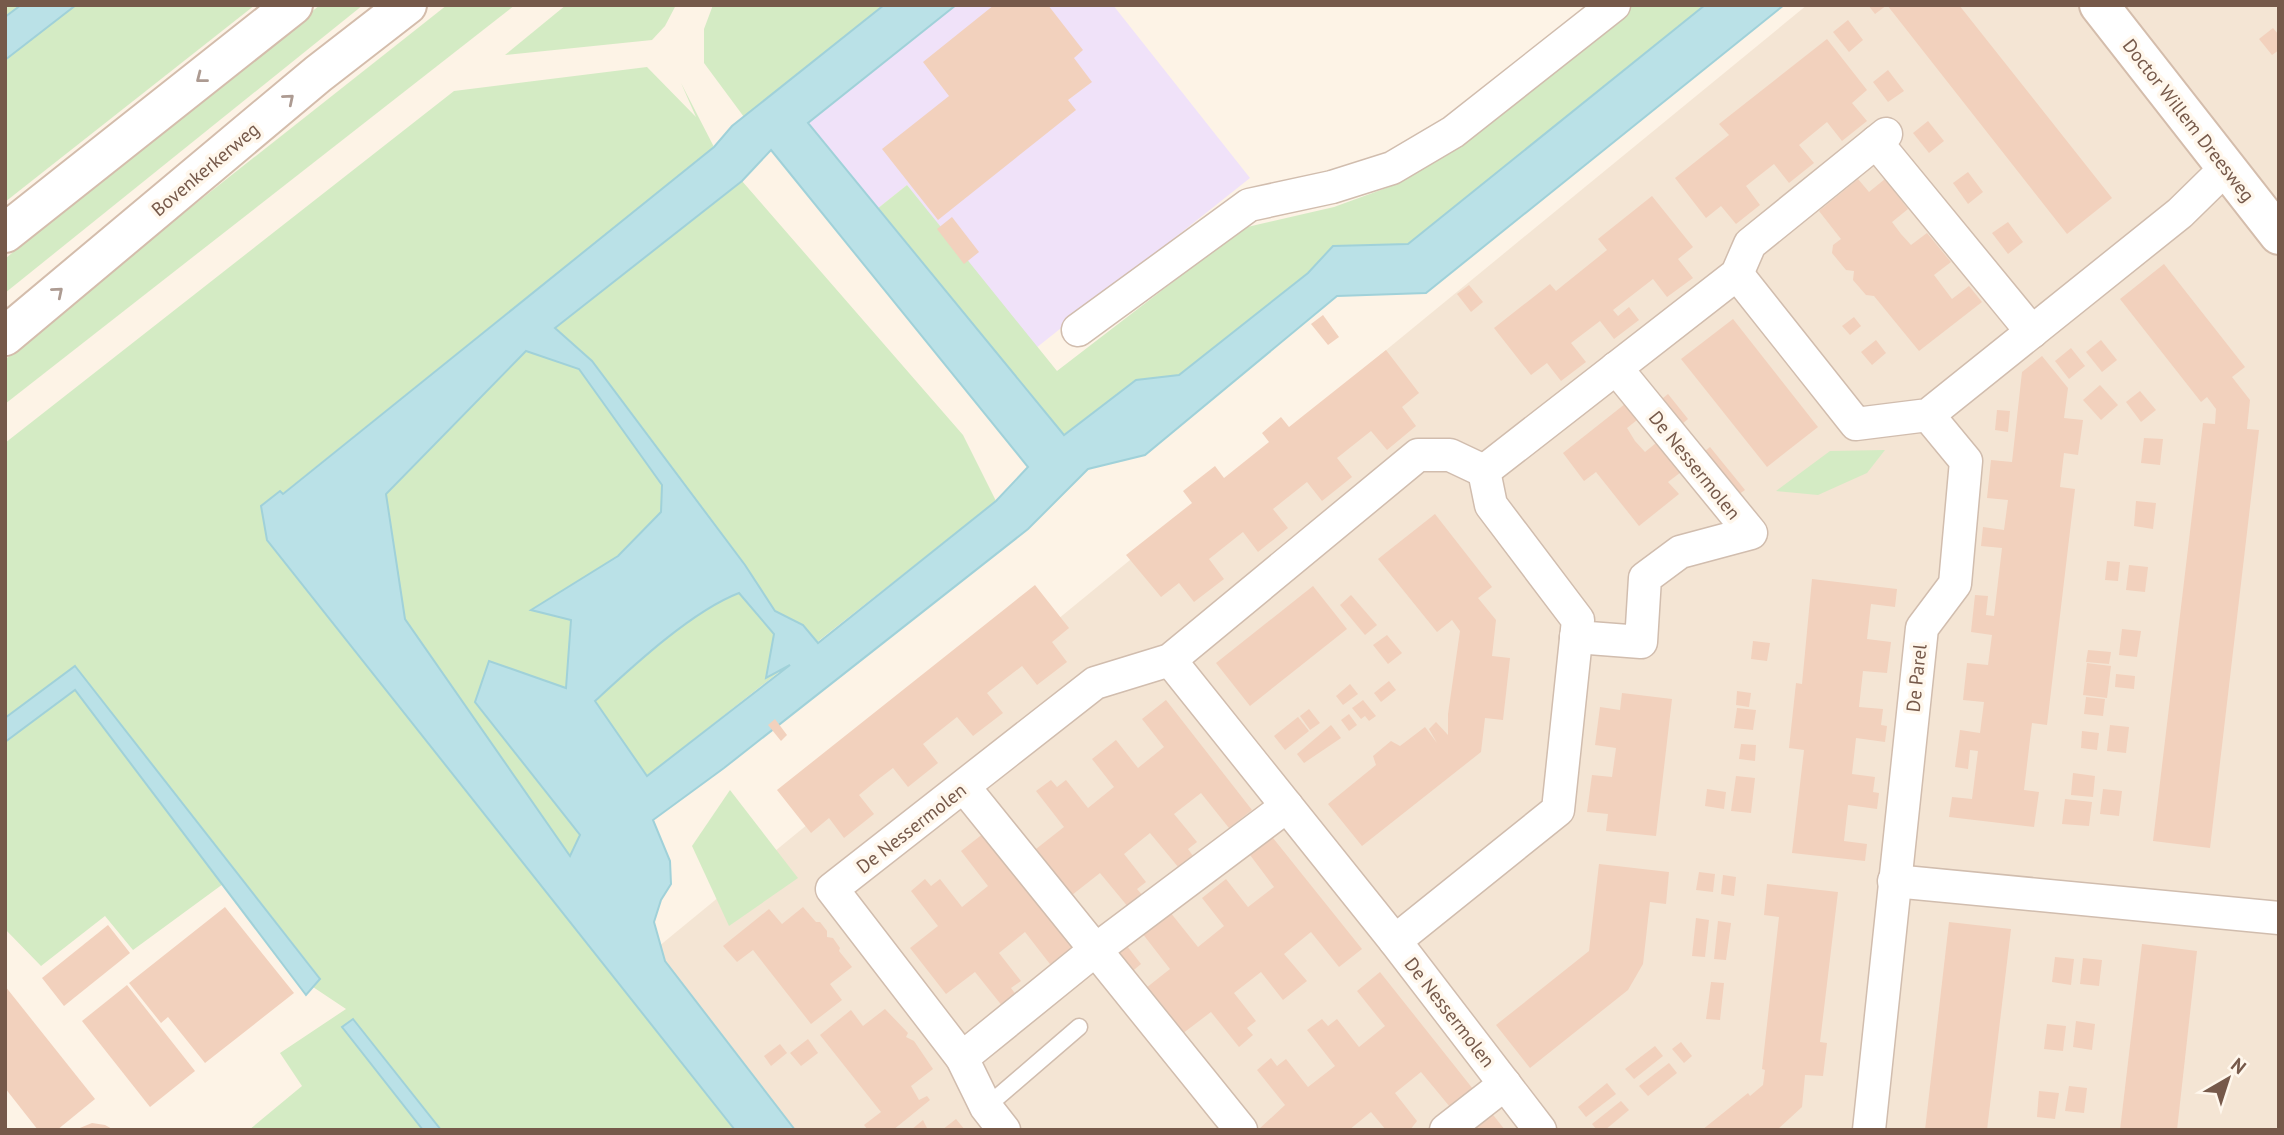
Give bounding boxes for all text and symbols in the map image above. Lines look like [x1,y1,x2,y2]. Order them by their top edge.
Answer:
street label: Doctor Willem Dreesweg [2118,34,2260,206]
one-way arrow [197,70,210,82]
one-way arrow [280,95,293,107]
street label: Bovenkerkerweg [146,117,264,221]
one-way arrow [49,288,62,300]
street label: De Nessermolen [1644,406,1746,524]
street label: De Parel [1901,642,1932,713]
street label: De Nessermolen [851,778,971,878]
street label: De Nessermolen [1400,952,1500,1072]
north arrow [2193,1044,2263,1114]
text: N [2226,1053,2251,1079]

